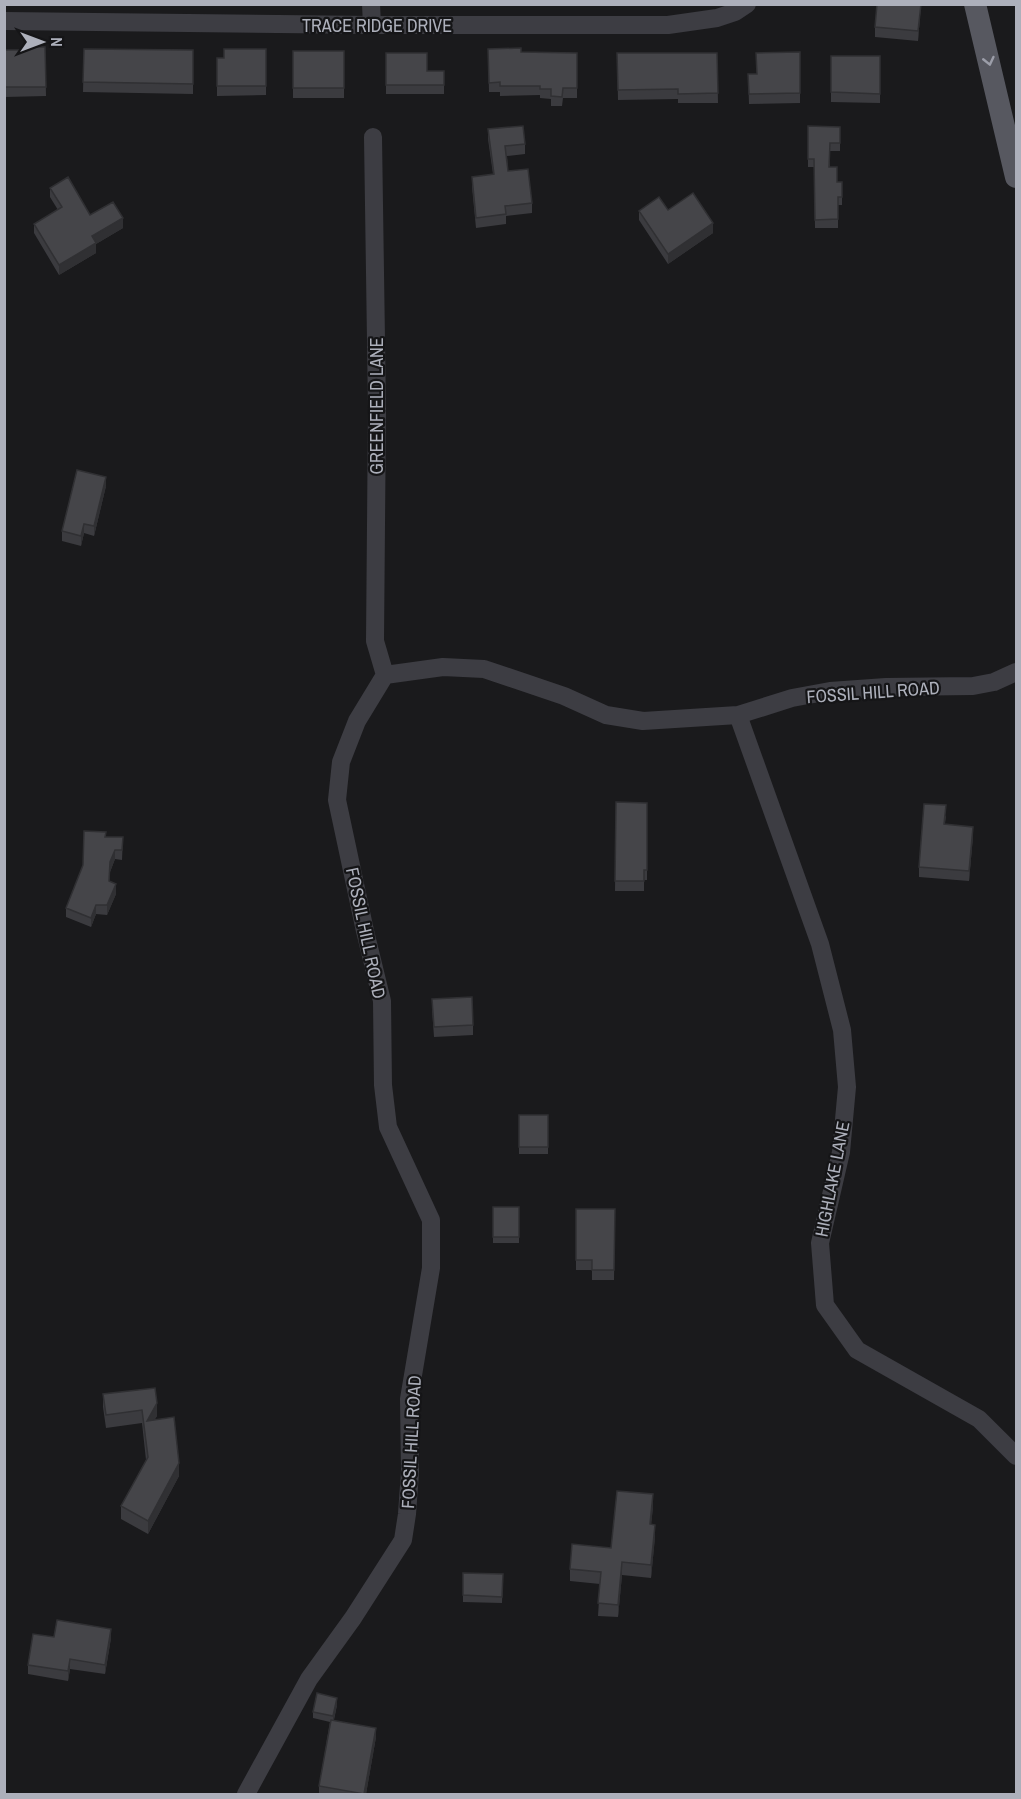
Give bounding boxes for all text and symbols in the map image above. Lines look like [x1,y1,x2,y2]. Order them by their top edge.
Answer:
north arrow [12,12,72,72]
street label: TRACE RIDGE DRIVE [302,13,452,38]
text: N [46,37,68,47]
one-way arrow [981,56,994,66]
street label: GREENFIELD LANE [364,338,389,474]
street label: FOSSIL HILL ROAD [806,675,940,709]
street label: FOSSIL HILL ROAD [340,865,392,1001]
street label: HIGHLAKE LANE [809,1119,855,1239]
street label: FOSSIL HILL ROAD [395,1375,427,1509]

